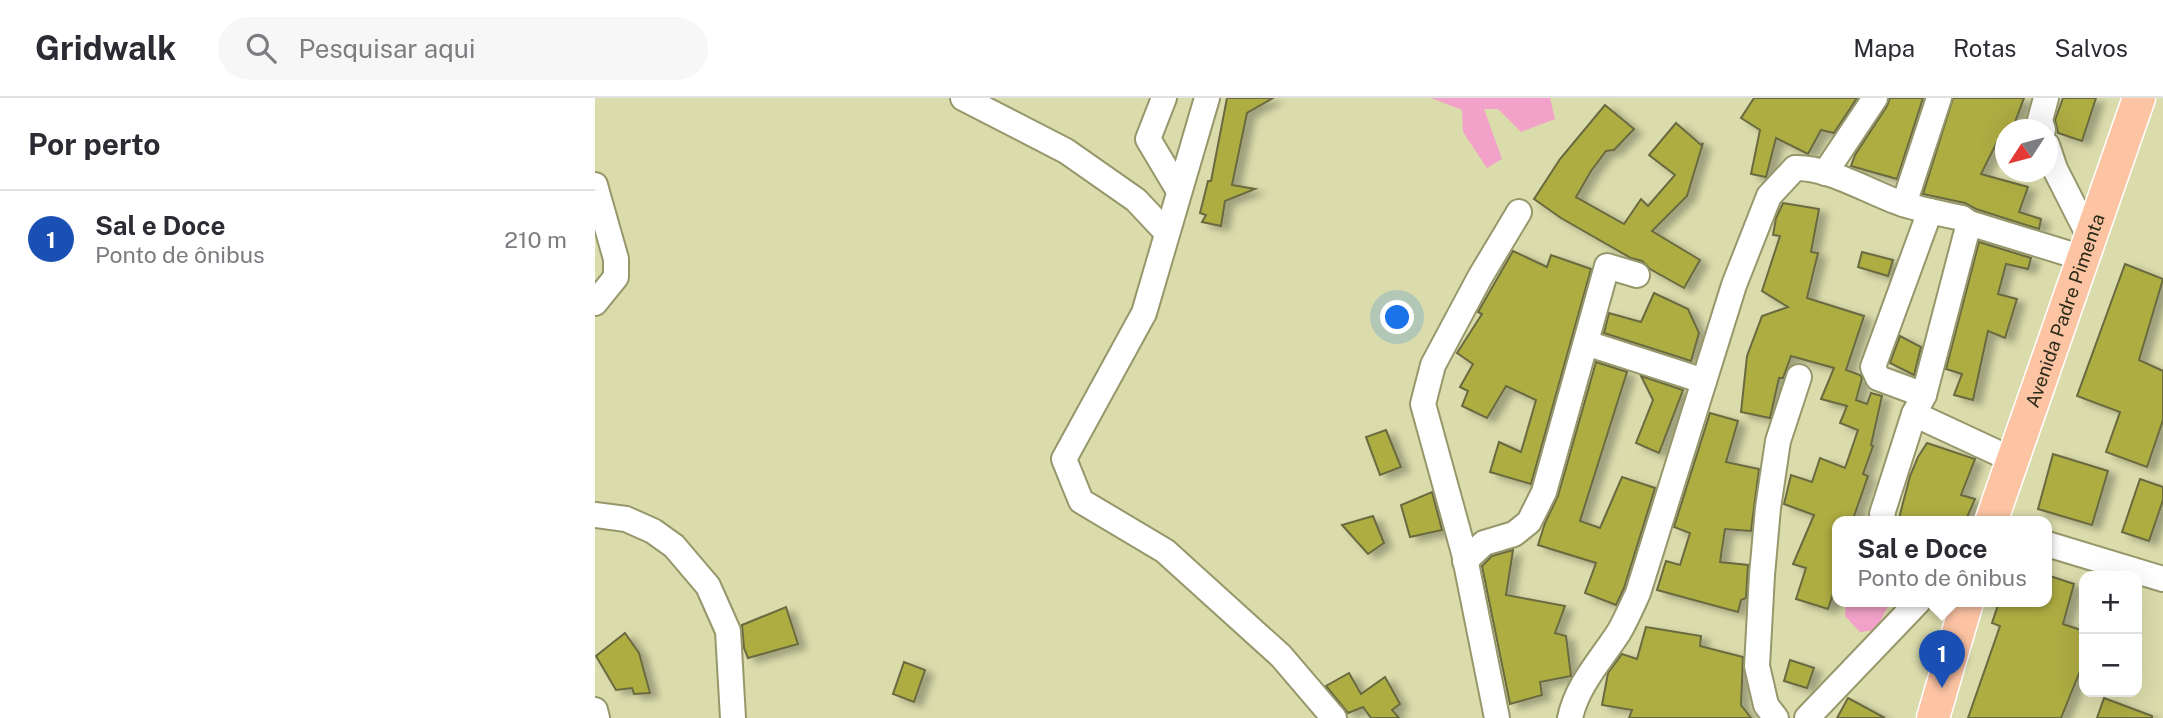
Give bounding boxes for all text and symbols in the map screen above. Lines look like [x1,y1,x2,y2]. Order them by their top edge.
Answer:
search box [218,17,708,80]
text: Gridwalk [35,29,176,67]
icon: search [242,29,280,67]
text: Pesquisar aqui [298,33,475,64]
text: Mapa [1853,34,1915,62]
text: Rotas [1953,34,2016,62]
text: Salvos [2054,34,2128,62]
north arrow [1995,119,2058,182]
text: Por perto [28,126,160,162]
text: Sal e Doce [95,210,225,241]
street label: Avenida Padre Pimenta [2021,211,2109,410]
text: 1 [46,226,56,253]
text: 210 m [504,226,567,253]
text: Ponto de ônibus [95,241,265,268]
your location [1380,300,1414,334]
popup [1832,516,2052,607]
text: Sal e Doce [1857,533,1988,564]
text: Ponto de ônibus [1857,564,2027,591]
map controls [2079,571,2142,697]
button: + [2079,571,2142,634]
pin: 1 [1919,630,1965,688]
button: − [2079,634,2142,697]

